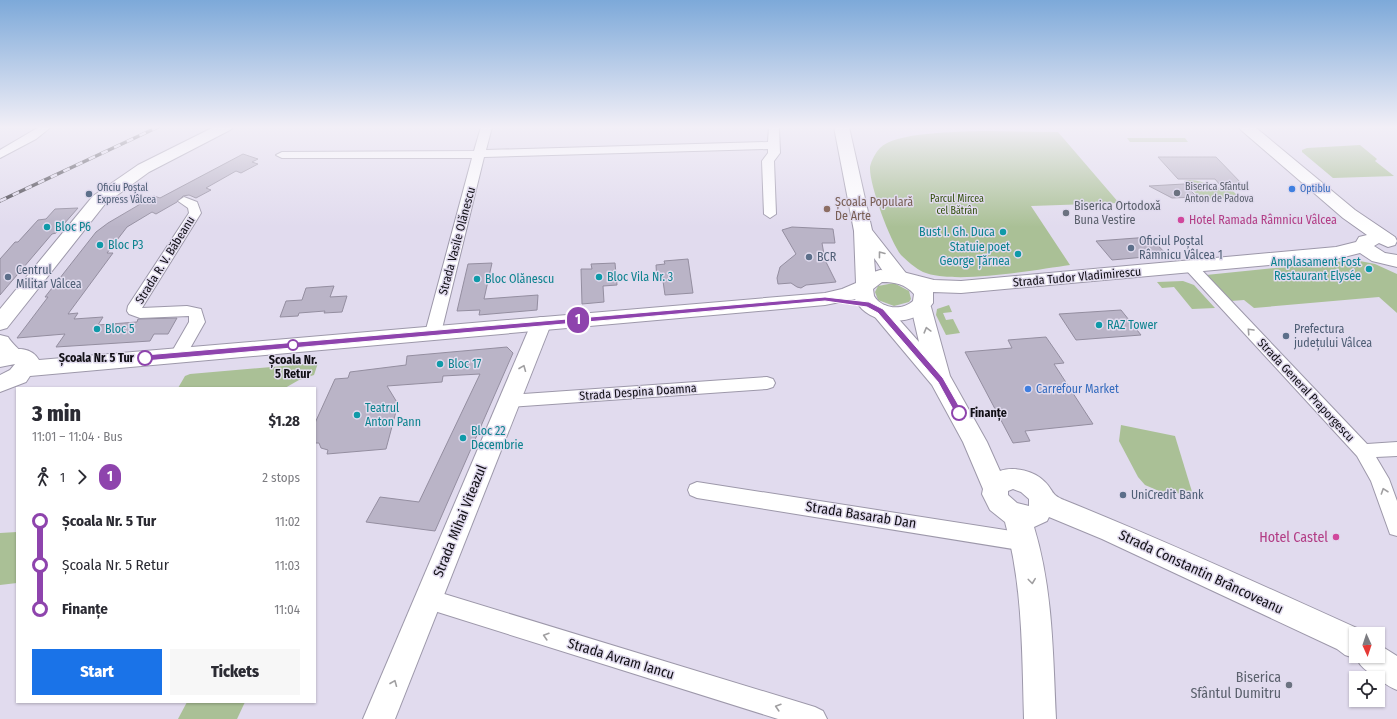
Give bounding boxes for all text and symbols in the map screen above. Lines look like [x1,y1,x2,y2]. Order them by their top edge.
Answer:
place label: Biserica Sfântul Anton de Padova [1185,181,1254,205]
place label: Oficiu Poștal Express Vâlcea [97,182,156,206]
place label: Optiblu [1300,183,1331,195]
marker: Optiblu [1287,184,1297,194]
street label: Strada Vasile Olănescu [436,185,478,297]
marker: Biserica Sfântul Anton de Padova [1172,188,1182,198]
marker: Oficiu Poștal Express Vâlcea [84,189,94,199]
park label: Parcul Mircea cel Bătrân [930,193,984,217]
place label: Școala Populară De Arte [835,195,913,223]
place label: Biserica Ortodoxă Buna Vestire [1074,199,1161,227]
marker: Școala Populară De Arte [822,204,832,214]
marker: Biserica Ortodoxă Buna Vestire [1061,208,1071,218]
place label: Hotel Ramada Râmnicu Vâlcea [1189,213,1337,227]
street label: Strada R. V. Băbeanu [132,214,198,306]
marker: Hotel Ramada Râmnicu Vâlcea [1176,215,1186,225]
place label: Bloc P6 [55,220,91,234]
marker: Bloc P6 [42,222,52,232]
place label: Bust I. Gh. Duca [919,225,995,239]
marker: Bust I. Gh. Duca [998,227,1008,237]
place label: Oficiul Poștal Râmnicu Vâlcea 1 [1139,234,1223,262]
place label: Bloc P3 [108,238,143,252]
marker: Bloc P3 [95,240,105,250]
place label: Statuie poet George Țărnea [940,240,1010,269]
marker: Oficiul Poștal Râmnicu Vâlcea 1 [1126,243,1136,253]
marker: Statuie poet George Țărnea [1013,249,1023,259]
place label: BCR [817,250,837,264]
marker: BCR [804,252,814,262]
one-way arrow [879,252,886,259]
place label: Amplasament Fost Restaurant Elysée [1271,255,1361,283]
place label: Centrul Militar Vâlcea [16,263,82,291]
street label: Strada Tudor Vladimirescu [1012,264,1142,290]
marker: Amplasament Fost Restaurant Elysée [1364,264,1374,274]
place label: Bloc Vila Nr. 3 [607,270,673,284]
marker: Centrul Militar Vâlcea [3,272,13,282]
place label: Bloc Olănescu [485,272,554,286]
marker: Bloc Vila Nr. 3 [594,272,604,282]
marker: Bloc Olănescu [472,274,482,284]
line badge: 1 [565,307,591,333]
text: 1 [575,311,581,328]
place label: RAZ Tower [1107,318,1158,332]
marker: RAZ Tower [1094,320,1104,330]
place label: Bloc 5 [105,322,135,336]
place label: Prefectura județului Vâlcea [1293,322,1372,351]
marker: Bloc 5 [92,324,102,334]
one-way arrow [923,327,932,334]
one-way arrow [1248,328,1255,335]
marker: Prefectura județului Vâlcea [1281,331,1291,341]
street label: Strada General Praporgescu [1255,336,1357,444]
marker: Școala Nr. 5 Retur [287,339,299,351]
marker: Școala Nr. 5 Tur [137,350,153,366]
place label: Școala Nr. 5 Tur [59,351,135,366]
place label: Școala Nr. 5 Retur [269,353,317,381]
place label: Bloc 17 [448,357,482,371]
marker: Bloc 17 [435,359,445,369]
one-way arrow [518,365,526,372]
street label: Strada Despina Doamna [579,381,697,403]
place label: Carrefour Market [1036,382,1119,396]
marker: Carrefour Market [1023,384,1033,394]
text: 3 min [32,400,81,427]
place label: Teatrul Anton Pann [365,401,421,429]
marker: Finanțe [951,405,967,421]
place label: Finanțe [970,406,1007,421]
marker: Teatrul Anton Pann [352,410,362,420]
text: $1.28 [268,412,300,430]
place label: Bloc 22 Decembrie [471,424,524,452]
text: 11:01 – 11:04 · Bus [32,429,123,444]
marker: Bloc 22 Decembrie [458,433,468,443]
street label: Strada Mihai Viteazul [430,462,490,580]
icon: walk [32,466,54,488]
icon: forward [71,466,93,488]
text: 1 [107,468,113,485]
text: 1 [60,470,65,485]
text: 2 stops [262,470,300,485]
place label: UniCredit Bank [1131,488,1204,502]
one-way arrow [1381,488,1389,495]
marker: UniCredit Bank [1118,490,1128,500]
street label: Strada Basarab Dan [804,498,918,532]
text: Școala Nr. 5 Tur [62,512,156,530]
text: 11:02 [275,514,300,529]
street label: Strada Constantin Brâncoveanu [1116,526,1286,618]
place label: Hotel Castel [1259,529,1328,546]
marker: Hotel Castel [1331,532,1341,542]
text: Școala Nr. 5 Retur [62,556,169,574]
text: 11:03 [275,558,300,573]
one-way arrow [1027,577,1036,584]
text: Finanțe [62,600,108,618]
text: 11:04 [274,602,300,617]
north arrow [1349,627,1385,663]
map controls [1349,627,1385,707]
one-way arrow [543,632,550,641]
street label: Strada Avram Iancu [566,635,676,683]
button: Start [32,649,162,695]
button: Tickets [170,649,300,695]
place label: Biserica Sfântul Dumitru [1191,669,1281,702]
button: locate [1349,671,1385,707]
one-way arrow [389,679,397,687]
marker: Biserica Sfântul Dumitru [1284,680,1294,690]
one-way arrow [774,704,781,712]

